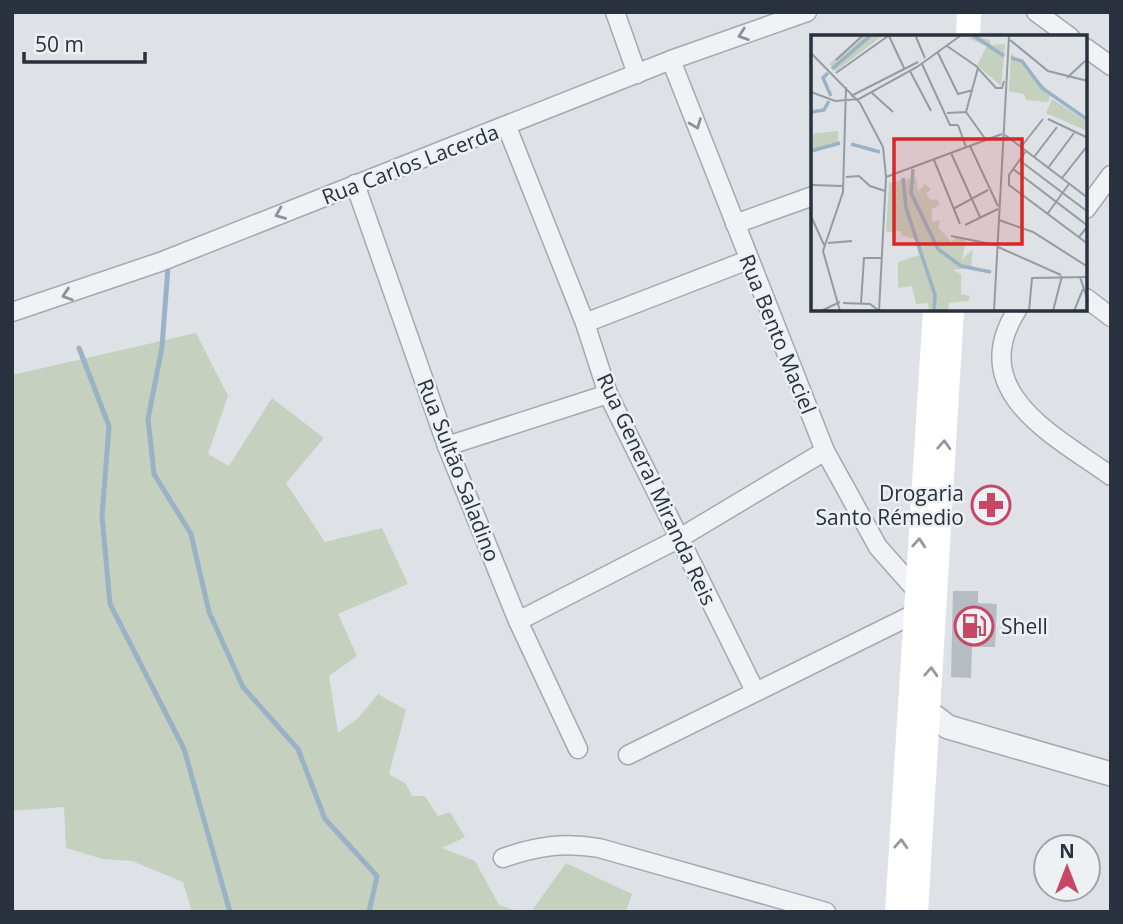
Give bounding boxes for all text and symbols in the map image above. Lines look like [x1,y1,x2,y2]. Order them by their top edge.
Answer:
scale bar [24,21,145,65]
one-way arrow [737,27,750,41]
text: 50 m [35,30,84,58]
inset map [811,35,1088,312]
street label: Rua Carlos Lacerda [317,117,503,211]
one-way arrow [688,117,702,129]
one-way arrow [274,206,286,220]
street label: Rua Bento Maciel [733,250,823,418]
one-way arrow [62,287,74,302]
street label: Rua General Miranda Reis [591,368,723,610]
street label: Rua Sultão Saladino [411,375,507,565]
one-way arrow [936,440,951,451]
place label: Drogaria Santo Rémedio [816,479,964,531]
pharmacy icon: Drogaria Santo Rémedio [970,484,1012,526]
one-way arrow [911,537,926,548]
fuel station icon: Shell [953,605,995,647]
place label: Shell [1001,612,1048,640]
one-way arrow [923,667,938,678]
north arrow [1032,833,1102,903]
one-way arrow [893,838,908,849]
text: N [1059,838,1075,864]

